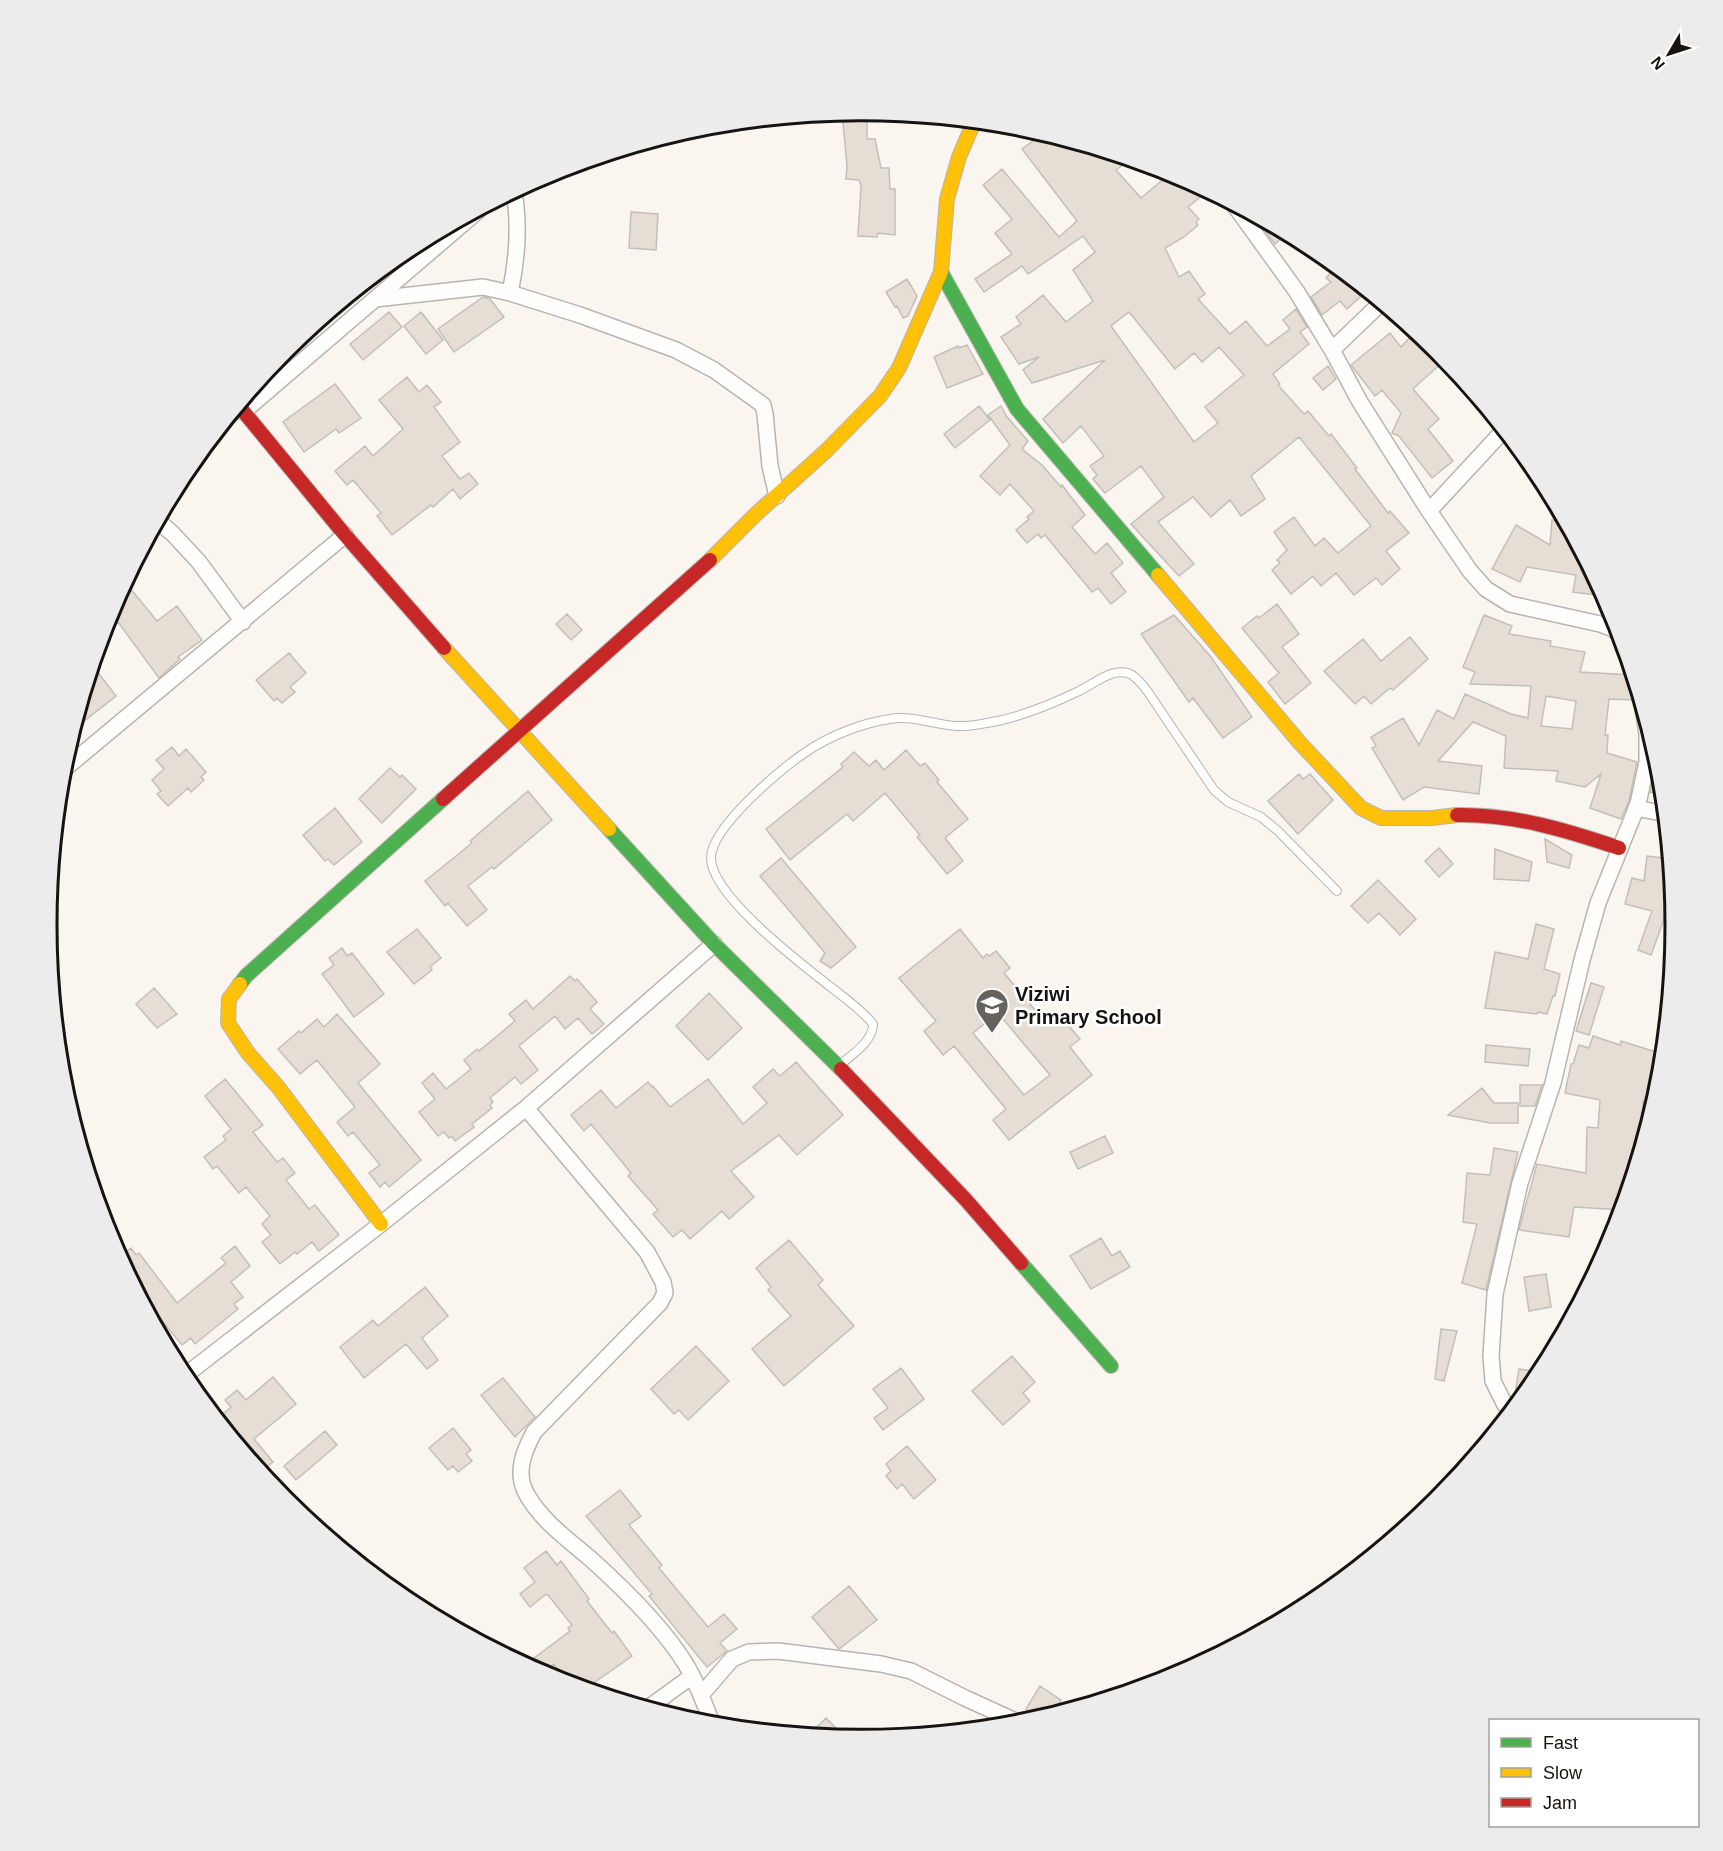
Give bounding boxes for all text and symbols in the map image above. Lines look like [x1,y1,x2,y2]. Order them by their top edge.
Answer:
north arrow [1639,24,1699,84]
text: N [1647,53,1668,73]
place label: Viziwi Primary School [1015,983,1162,1028]
school or university icon: Viziwi Primary School [974,987,1010,1034]
legend [1489,1719,1699,1827]
text: Fast [1543,1733,1578,1753]
text: Slow [1543,1763,1583,1783]
text: Jam [1543,1793,1577,1813]

